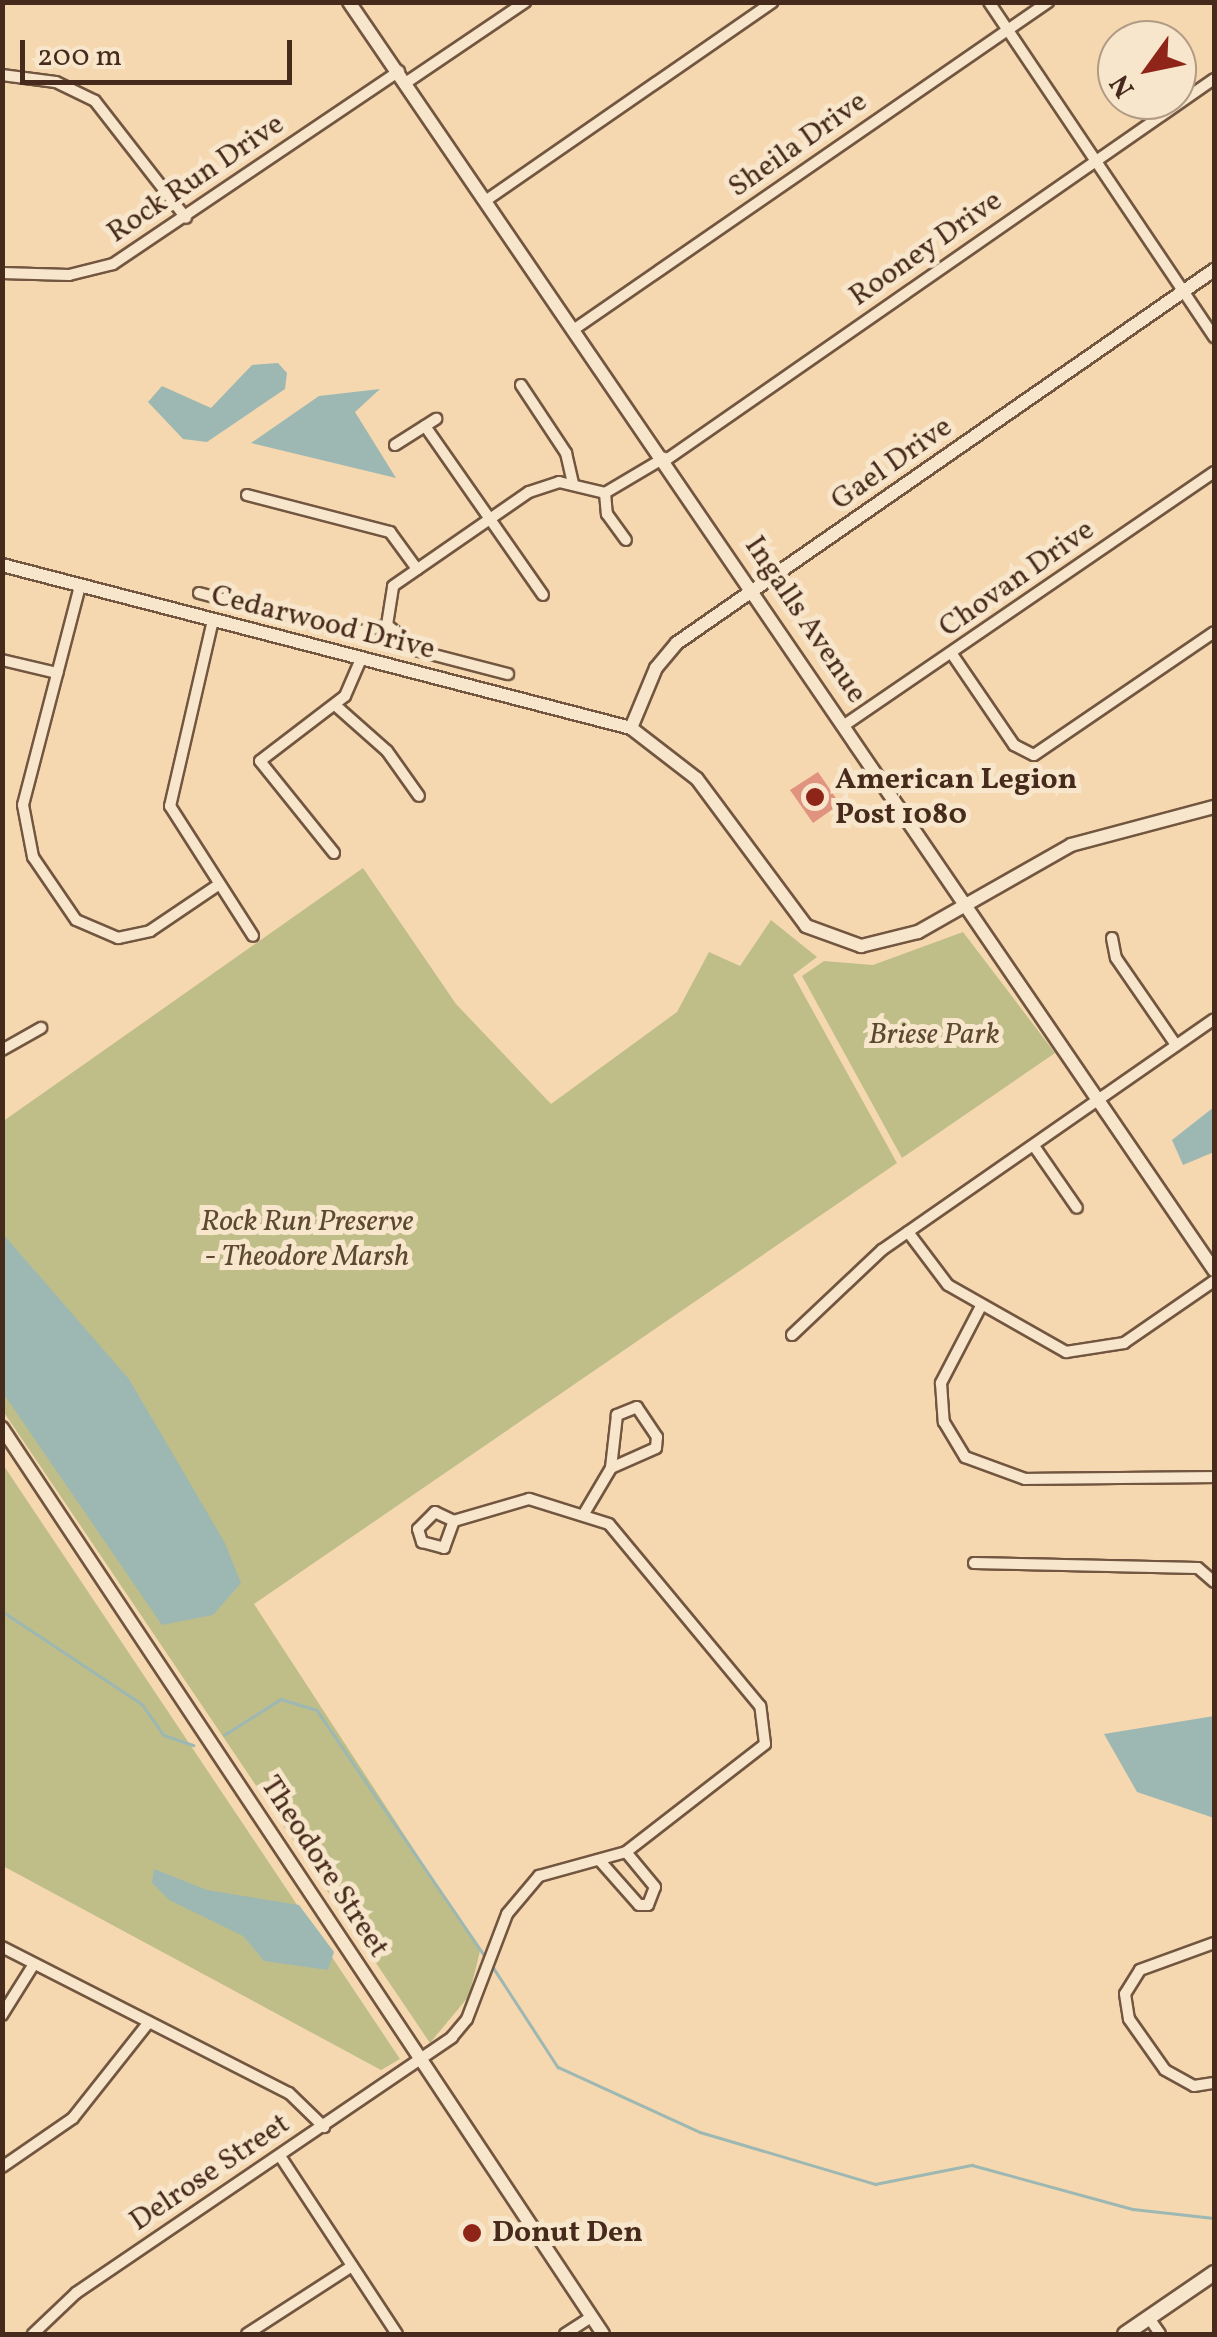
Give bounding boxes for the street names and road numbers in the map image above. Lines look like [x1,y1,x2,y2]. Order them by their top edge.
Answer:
street label: Sheila Drive [722,84,874,206]
street label: Rock Run Drive [101,107,291,251]
street label: Rooney Drive [842,183,1010,315]
street label: Gael Drive [825,409,959,519]
street label: Chovan Drive [933,512,1101,646]
street label: Ingalls Avenue [736,530,874,710]
street label: Cedarwood Drive [207,578,439,668]
street label: Theodore Street [252,1769,396,1965]
street label: Delrose Street [123,2106,297,2240]

